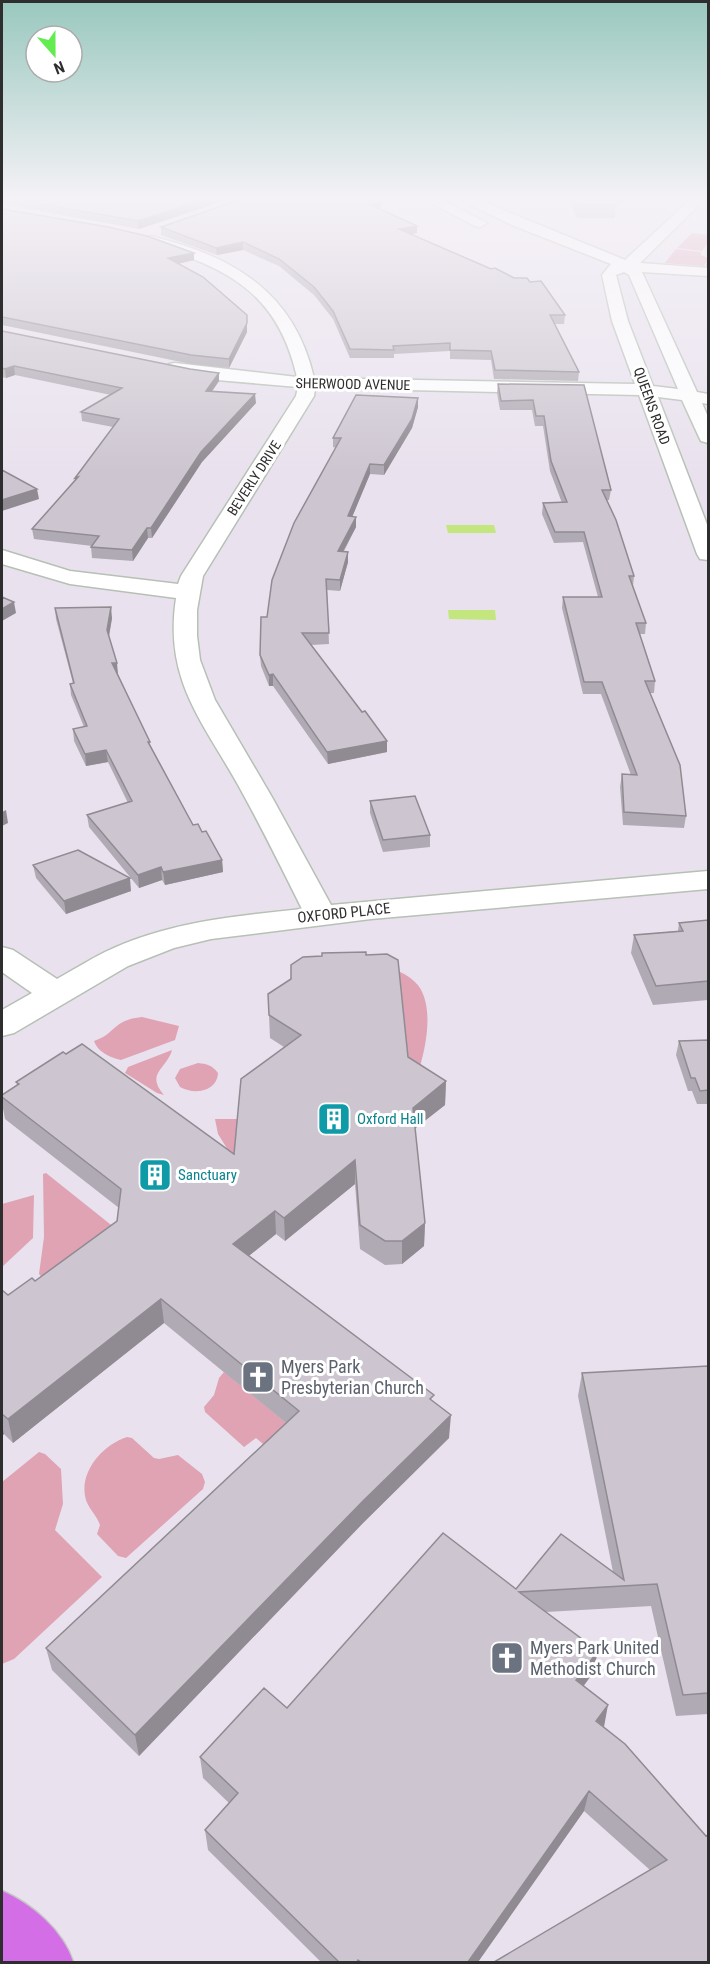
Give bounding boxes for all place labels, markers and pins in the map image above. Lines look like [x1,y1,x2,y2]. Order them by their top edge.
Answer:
building icon: Oxford Hall [316,1101,352,1137]
place label: Oxford Hall [357,1110,424,1128]
building icon: Sanctuary [137,1157,173,1193]
place label: Sanctuary [178,1166,237,1184]
place label: Myers Park Presbyterian Church [281,1356,424,1398]
church icon: Myers Park Presbyterian Church [240,1359,276,1395]
place label: Myers Park United Methodist Church [530,1637,659,1679]
church icon: Myers Park United Methodist Church [489,1640,525,1676]

